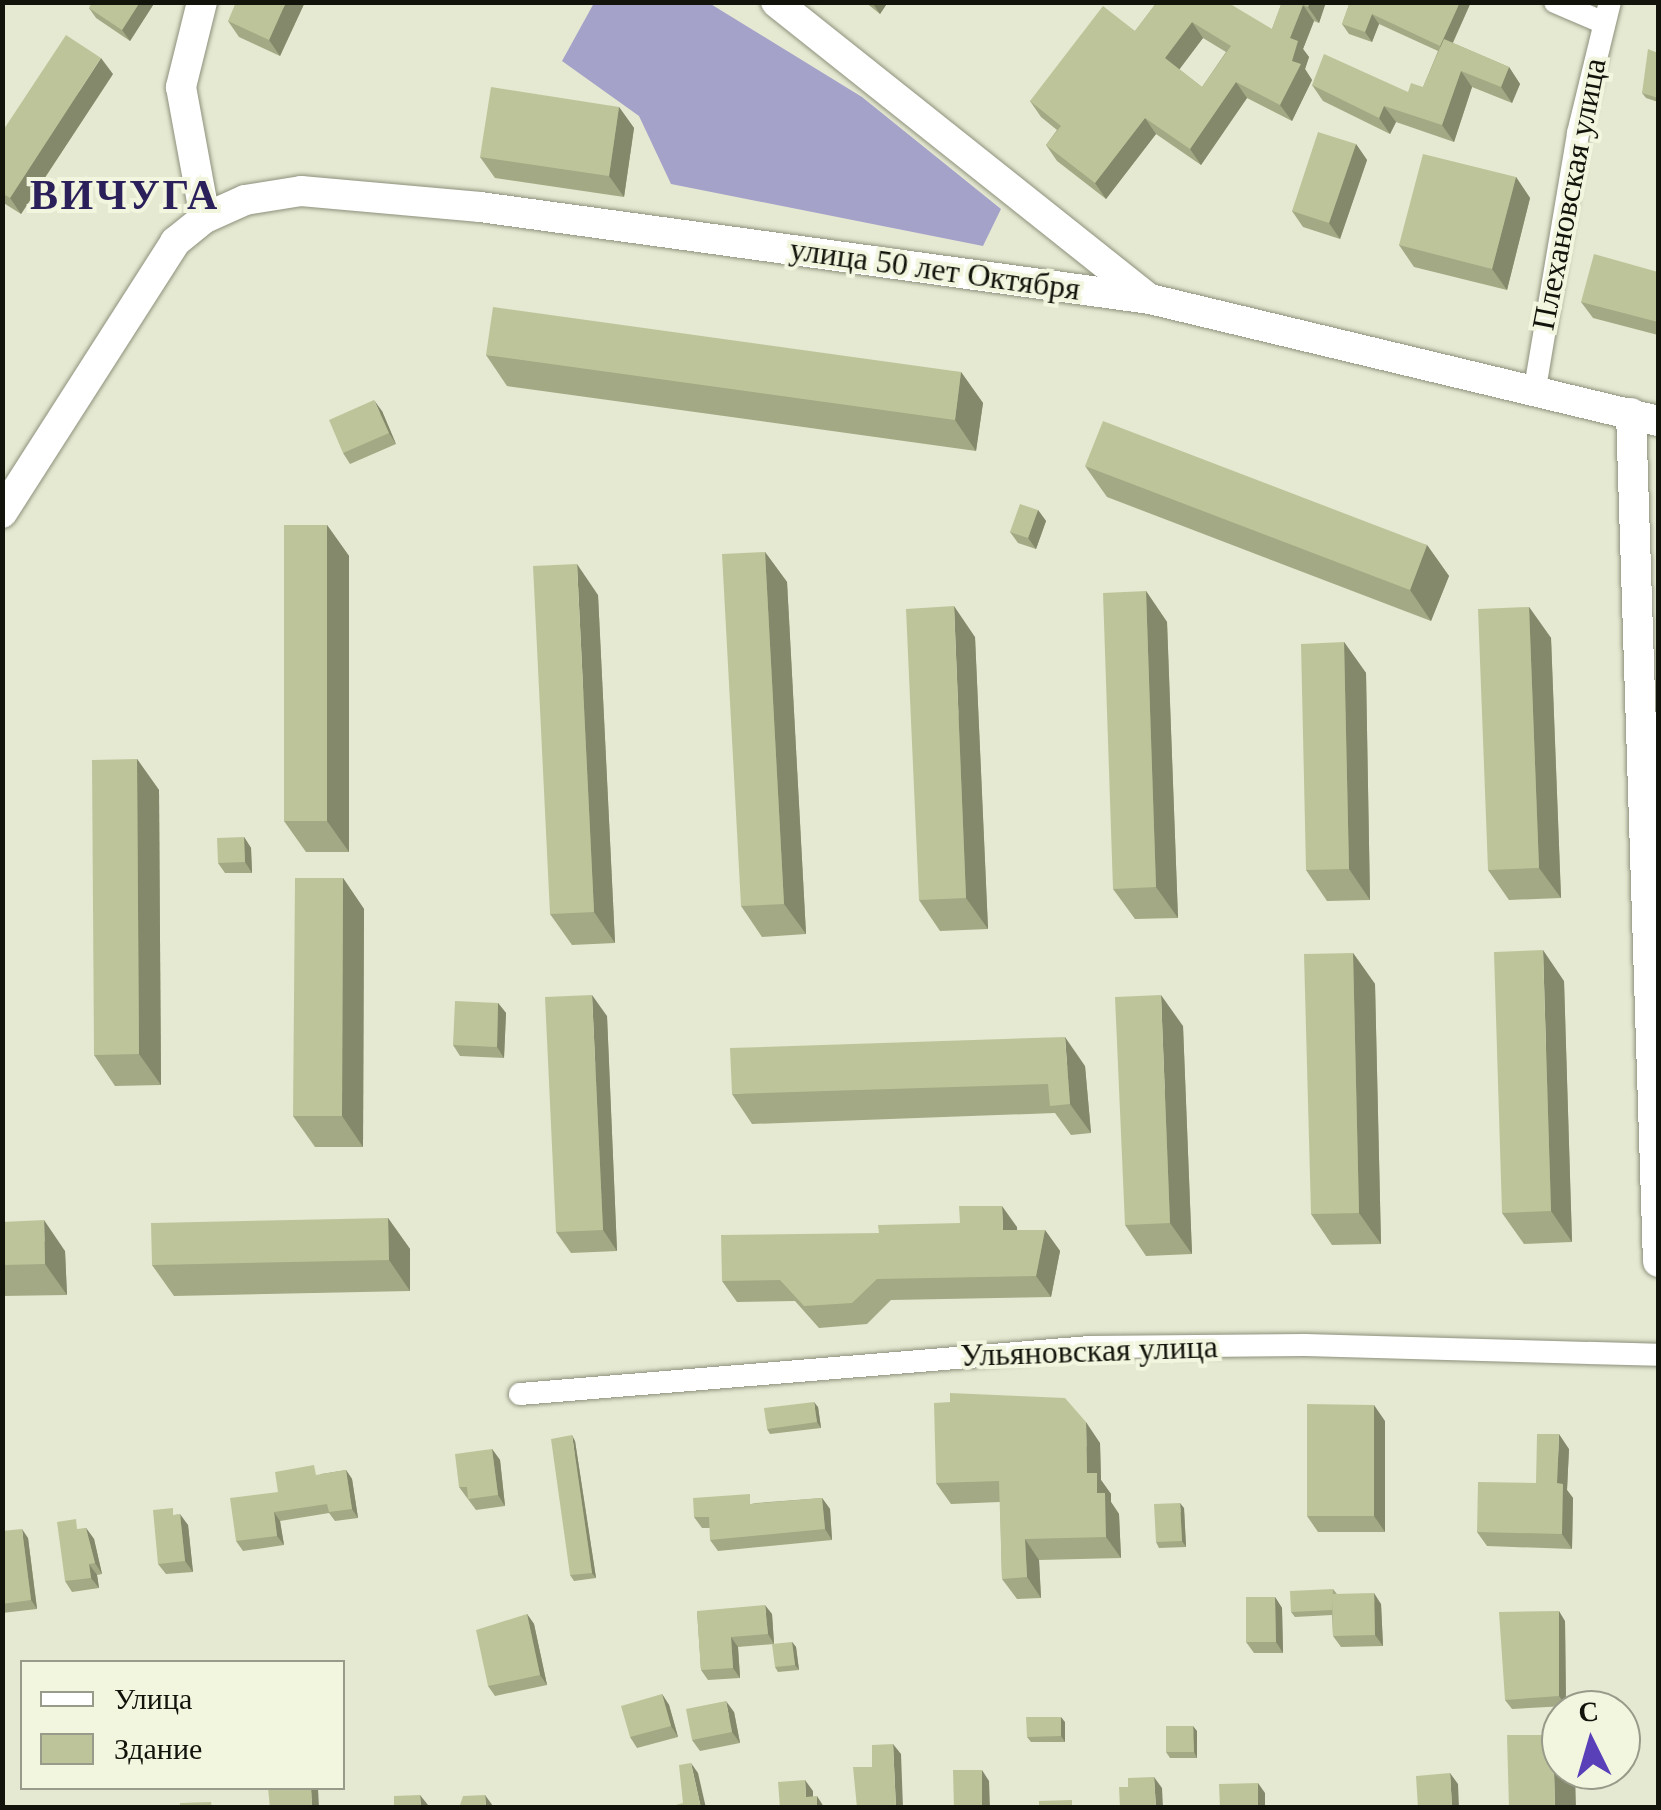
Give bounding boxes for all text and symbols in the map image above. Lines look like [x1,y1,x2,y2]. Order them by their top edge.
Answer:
street label: Плехановская улица [1524,55,1614,333]
district label: ВИЧУГА [30,170,220,220]
street label: улица 50 лет Октября [787,230,1083,308]
street label: Ульяновская улица [960,1327,1218,1375]
legend [20,1660,345,1790]
text: Улица [114,1682,192,1715]
north arrow [1541,1690,1641,1790]
text: С [1577,1695,1600,1728]
text: Здание [114,1732,202,1765]

